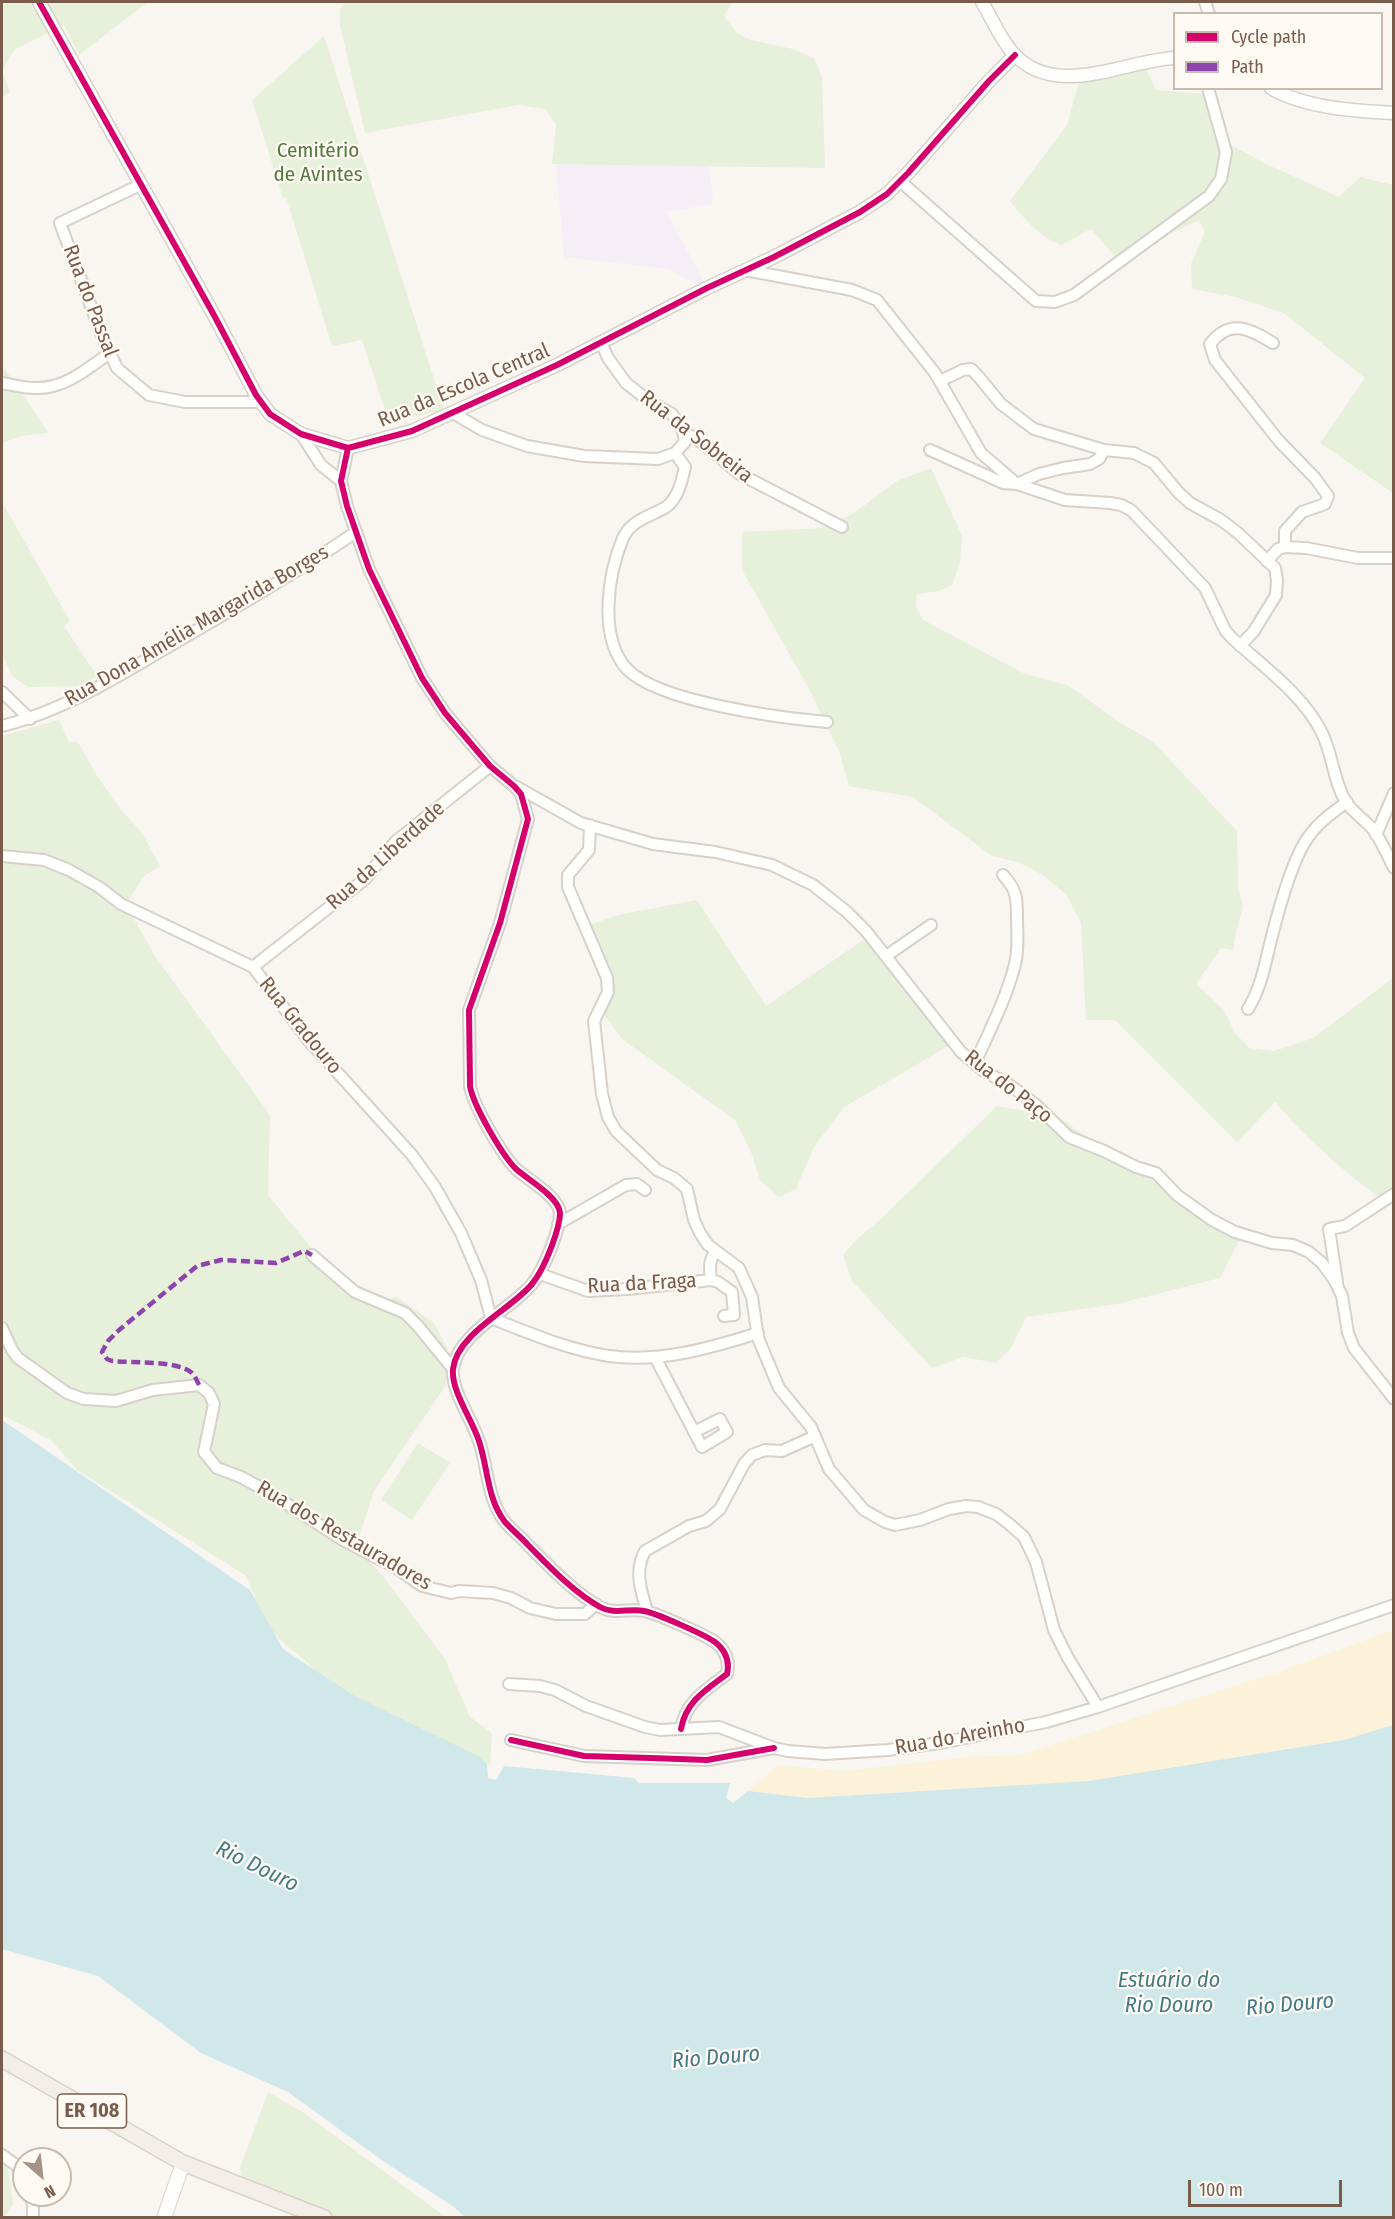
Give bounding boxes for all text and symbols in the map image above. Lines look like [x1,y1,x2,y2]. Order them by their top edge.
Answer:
legend [1173,12,1383,90]
text: Cycle path [1231,26,1306,48]
text: Path [1231,56,1264,78]
park label: Cemitério de Avintes [273,138,363,188]
street label: Rua do Passal [57,241,123,361]
street label: Rua da Escola Central [374,338,554,434]
street label: Rua da Sobreira [635,385,757,489]
street label: Rua Dona Amélia Margarida Borges [61,540,333,712]
street label: Rua da Liberdade [322,796,450,916]
street label: Rua Gradouro [253,972,347,1080]
street label: Rua do Paço [959,1045,1057,1129]
street label: Rua da Fraga [587,1269,697,1299]
street label: Rua dos Restauradores [252,1476,436,1596]
street label: Rua do Areinho [893,1713,1027,1761]
water label: Rio Douro [211,1836,303,1898]
water label: Estuário do Rio Douro [1118,1968,1220,2020]
water label: Rio Douro [1245,1988,1335,2022]
water label: Rio Douro [671,2041,761,2075]
road number: ER 108 [58,2094,127,2128]
north arrow [12,2147,72,2207]
scale bar [1191,2168,1346,2206]
text: 100 m [1199,2179,1243,2201]
text: N [41,2181,58,2202]

